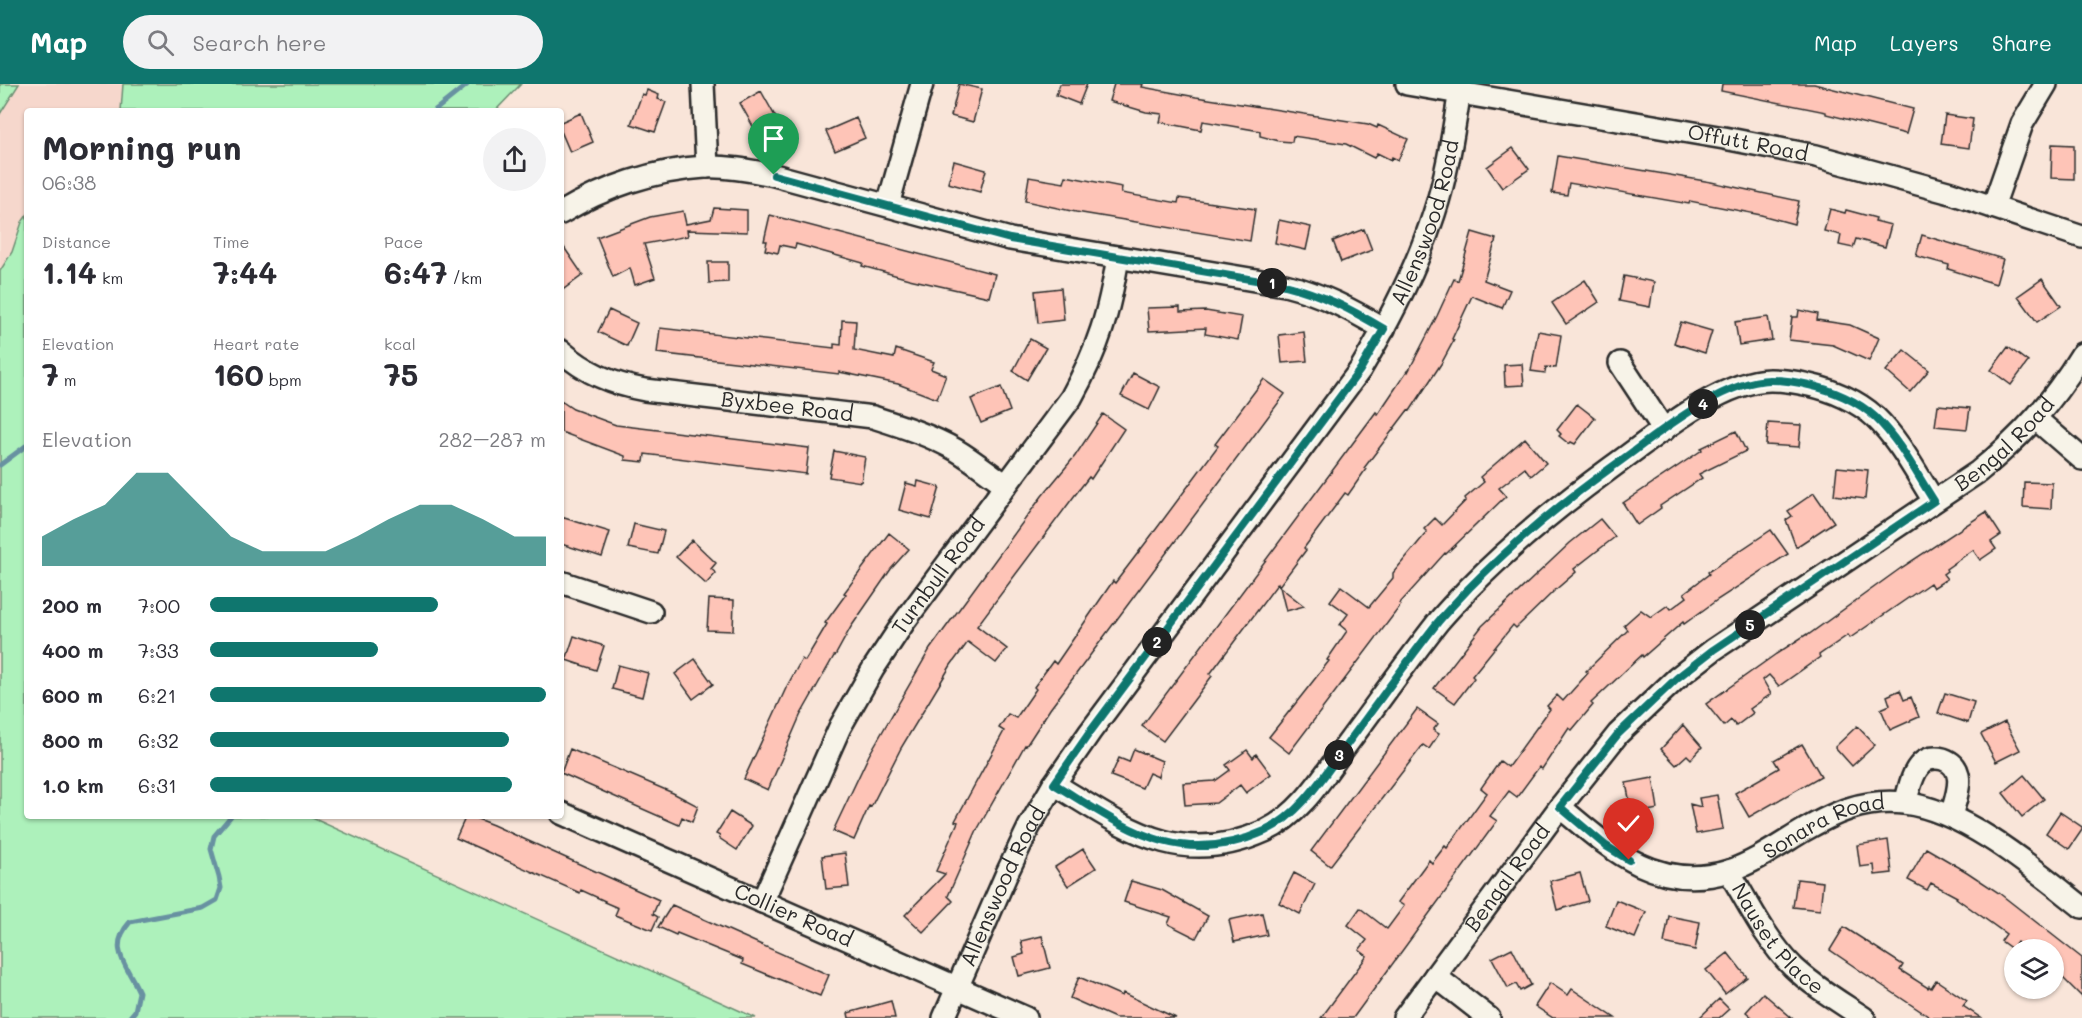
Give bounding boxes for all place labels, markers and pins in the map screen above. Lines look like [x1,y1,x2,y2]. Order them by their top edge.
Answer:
pin [748,113,799,175]
pin: 1 [1257,268,1287,298]
pin: 4 [1688,389,1718,419]
pin: 5 [1735,610,1765,640]
pin: 2 [1142,627,1172,657]
pin: 3 [1324,740,1354,770]
pin [1603,798,1654,860]

